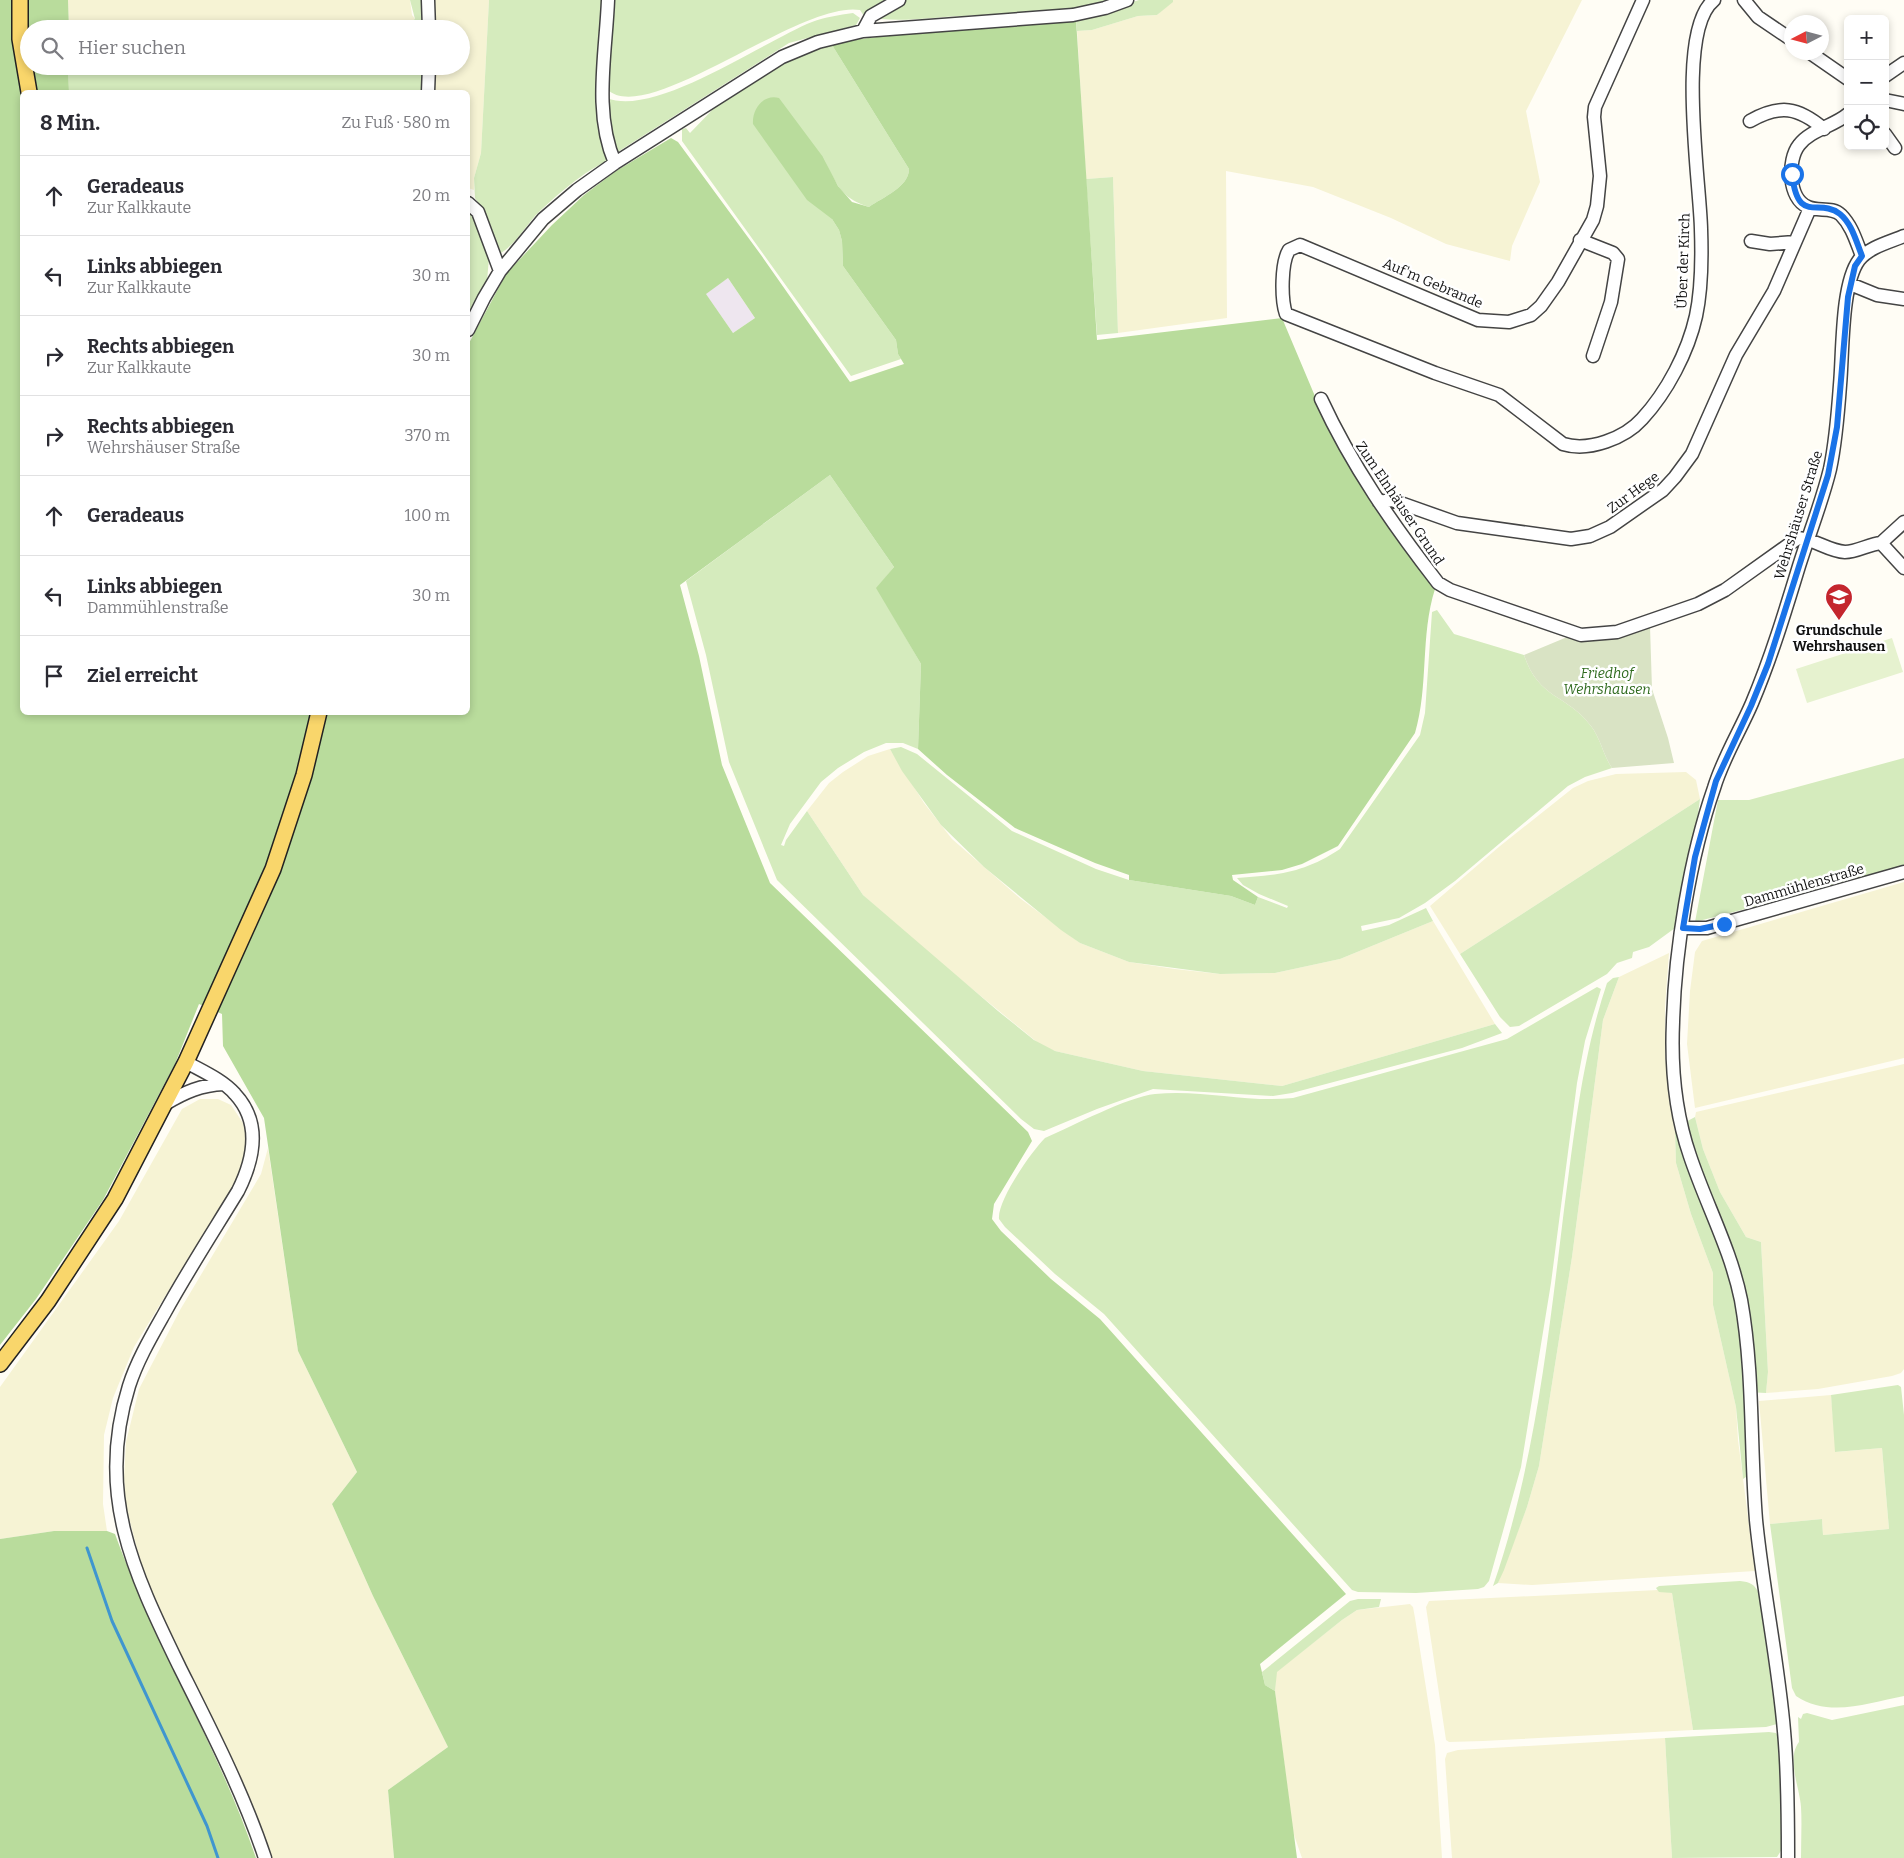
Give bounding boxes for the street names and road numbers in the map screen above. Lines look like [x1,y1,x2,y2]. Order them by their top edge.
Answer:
street label: Über der Kirch [1673,213,1694,309]
street label: Auf'm Gebrande [1380,255,1485,312]
street label: Zum Elnhäuser Grund [1352,438,1447,568]
street label: Wehrshäuser Straße [1771,449,1826,582]
street label: Zur Hege [1604,468,1663,517]
street label: Dammühlenstraße [1742,860,1866,911]

